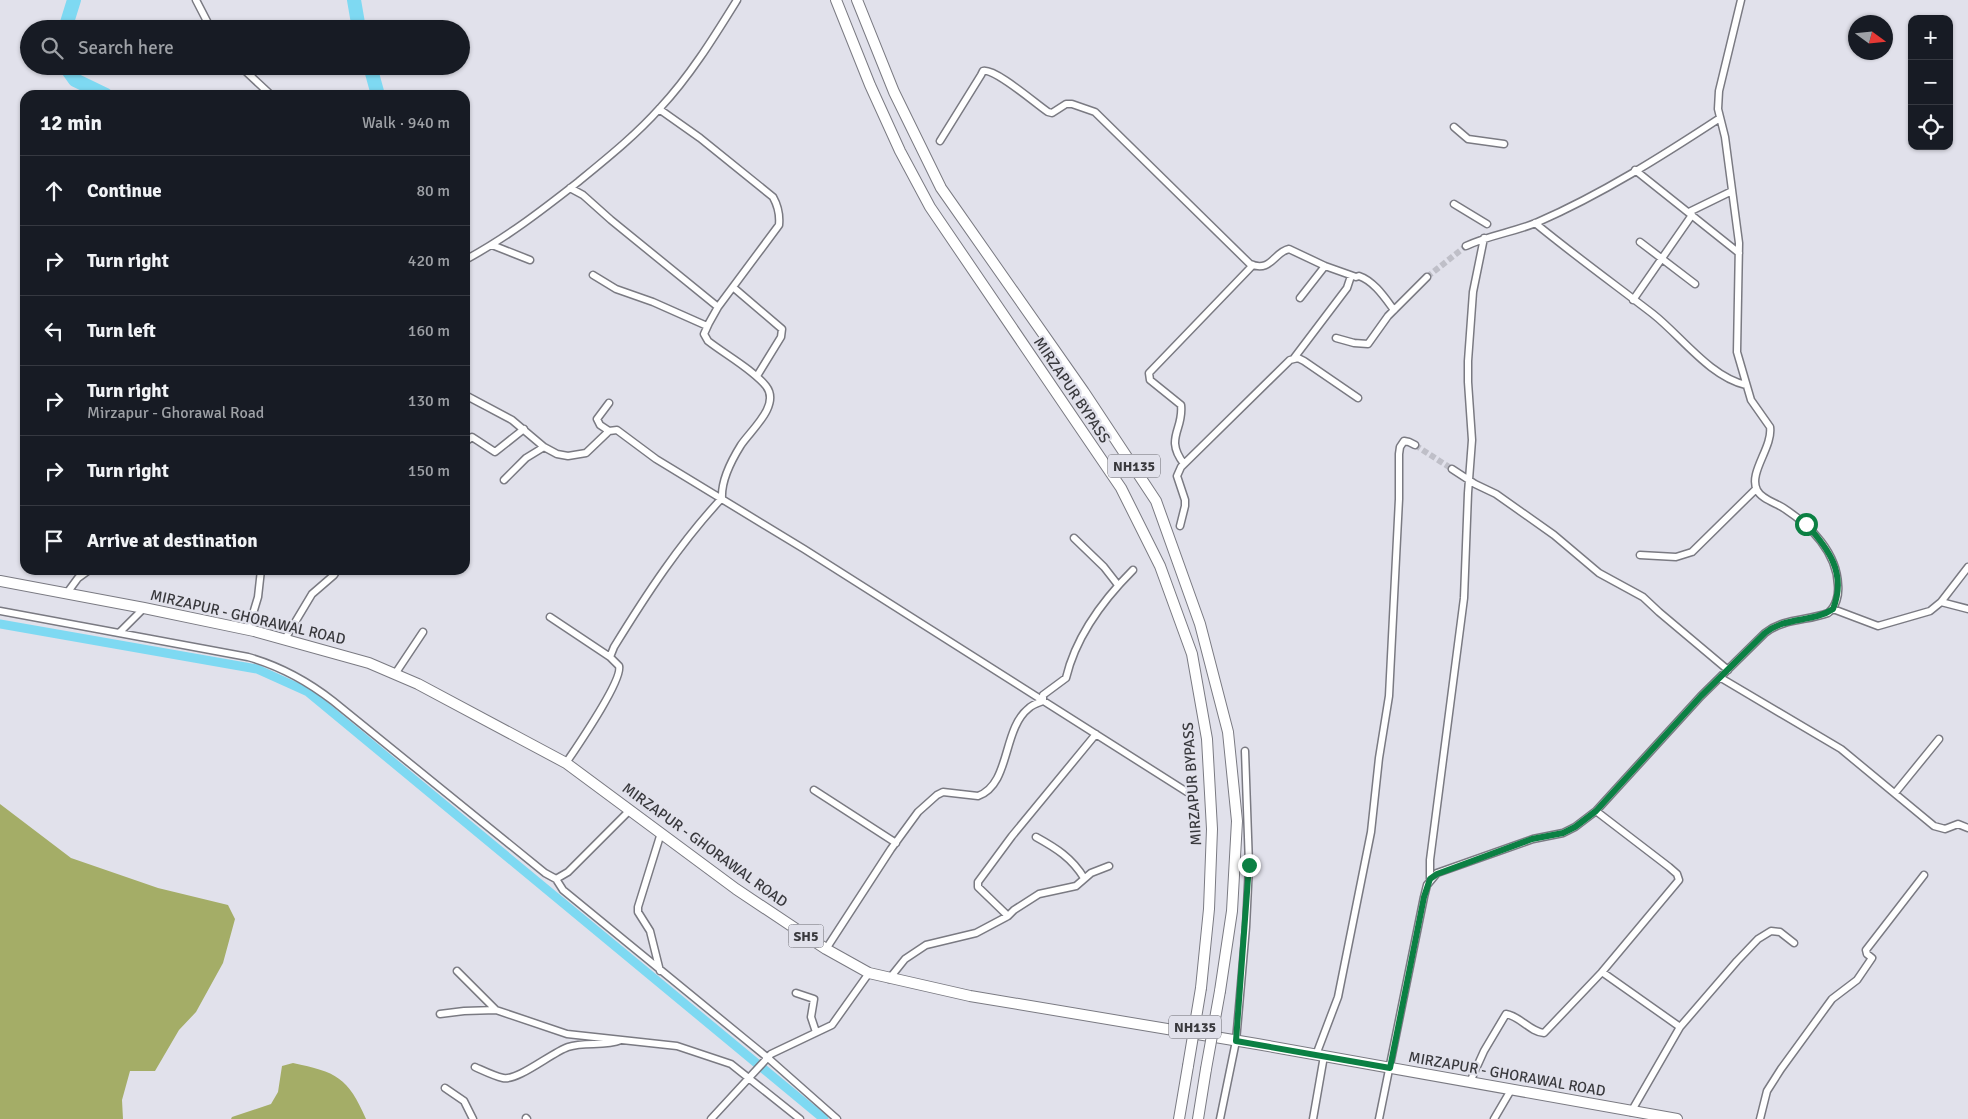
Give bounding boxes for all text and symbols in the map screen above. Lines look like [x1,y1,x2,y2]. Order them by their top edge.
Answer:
north arrow [1848,15,1893,60]
map controls [1908,15,1953,150]
button: + [1908,15,1953,60]
search box [20,20,470,75]
icon: search [38,34,66,62]
text: Search here [78,36,174,60]
button: − [1908,60,1953,105]
button: locate [1908,105,1953,150]
text: 12 min [40,110,102,136]
text: Walk · 940 m [362,113,450,133]
icon: ahead [40,177,68,205]
text: Continue [87,179,162,203]
text: 80 m [416,181,450,201]
icon: right [40,247,68,275]
text: Turn right [87,249,169,273]
text: 420 m [408,251,450,271]
icon: left [40,317,68,345]
text: Turn left [87,319,156,343]
text: 160 m [408,321,450,341]
street label: MIRZAPUR BYPASS [1030,334,1114,446]
text: Turn right [87,379,169,403]
icon: right [40,387,68,415]
text: 130 m [408,391,450,411]
text: Mirzapur - Ghorawal Road [87,403,264,423]
road number: NH135 [1108,454,1160,478]
icon: right [40,457,68,485]
text: Turn right [87,459,169,483]
text: 150 m [408,461,450,481]
route start [1795,513,1818,536]
icon: arrive [40,527,68,555]
text: Arrive at destination [87,529,258,553]
street label: MIRZAPUR - GHORAWAL ROAD [149,586,347,648]
street label: MIRZAPUR BYPASS [1179,722,1205,846]
street label: MIRZAPUR - GHORAWAL ROAD [619,779,791,911]
route end [1238,854,1261,877]
road number: SH5 [788,924,824,948]
road number: NH135 [1169,1016,1221,1038]
street label: MIRZAPUR - GHORAWAL ROAD [1407,1048,1607,1100]

